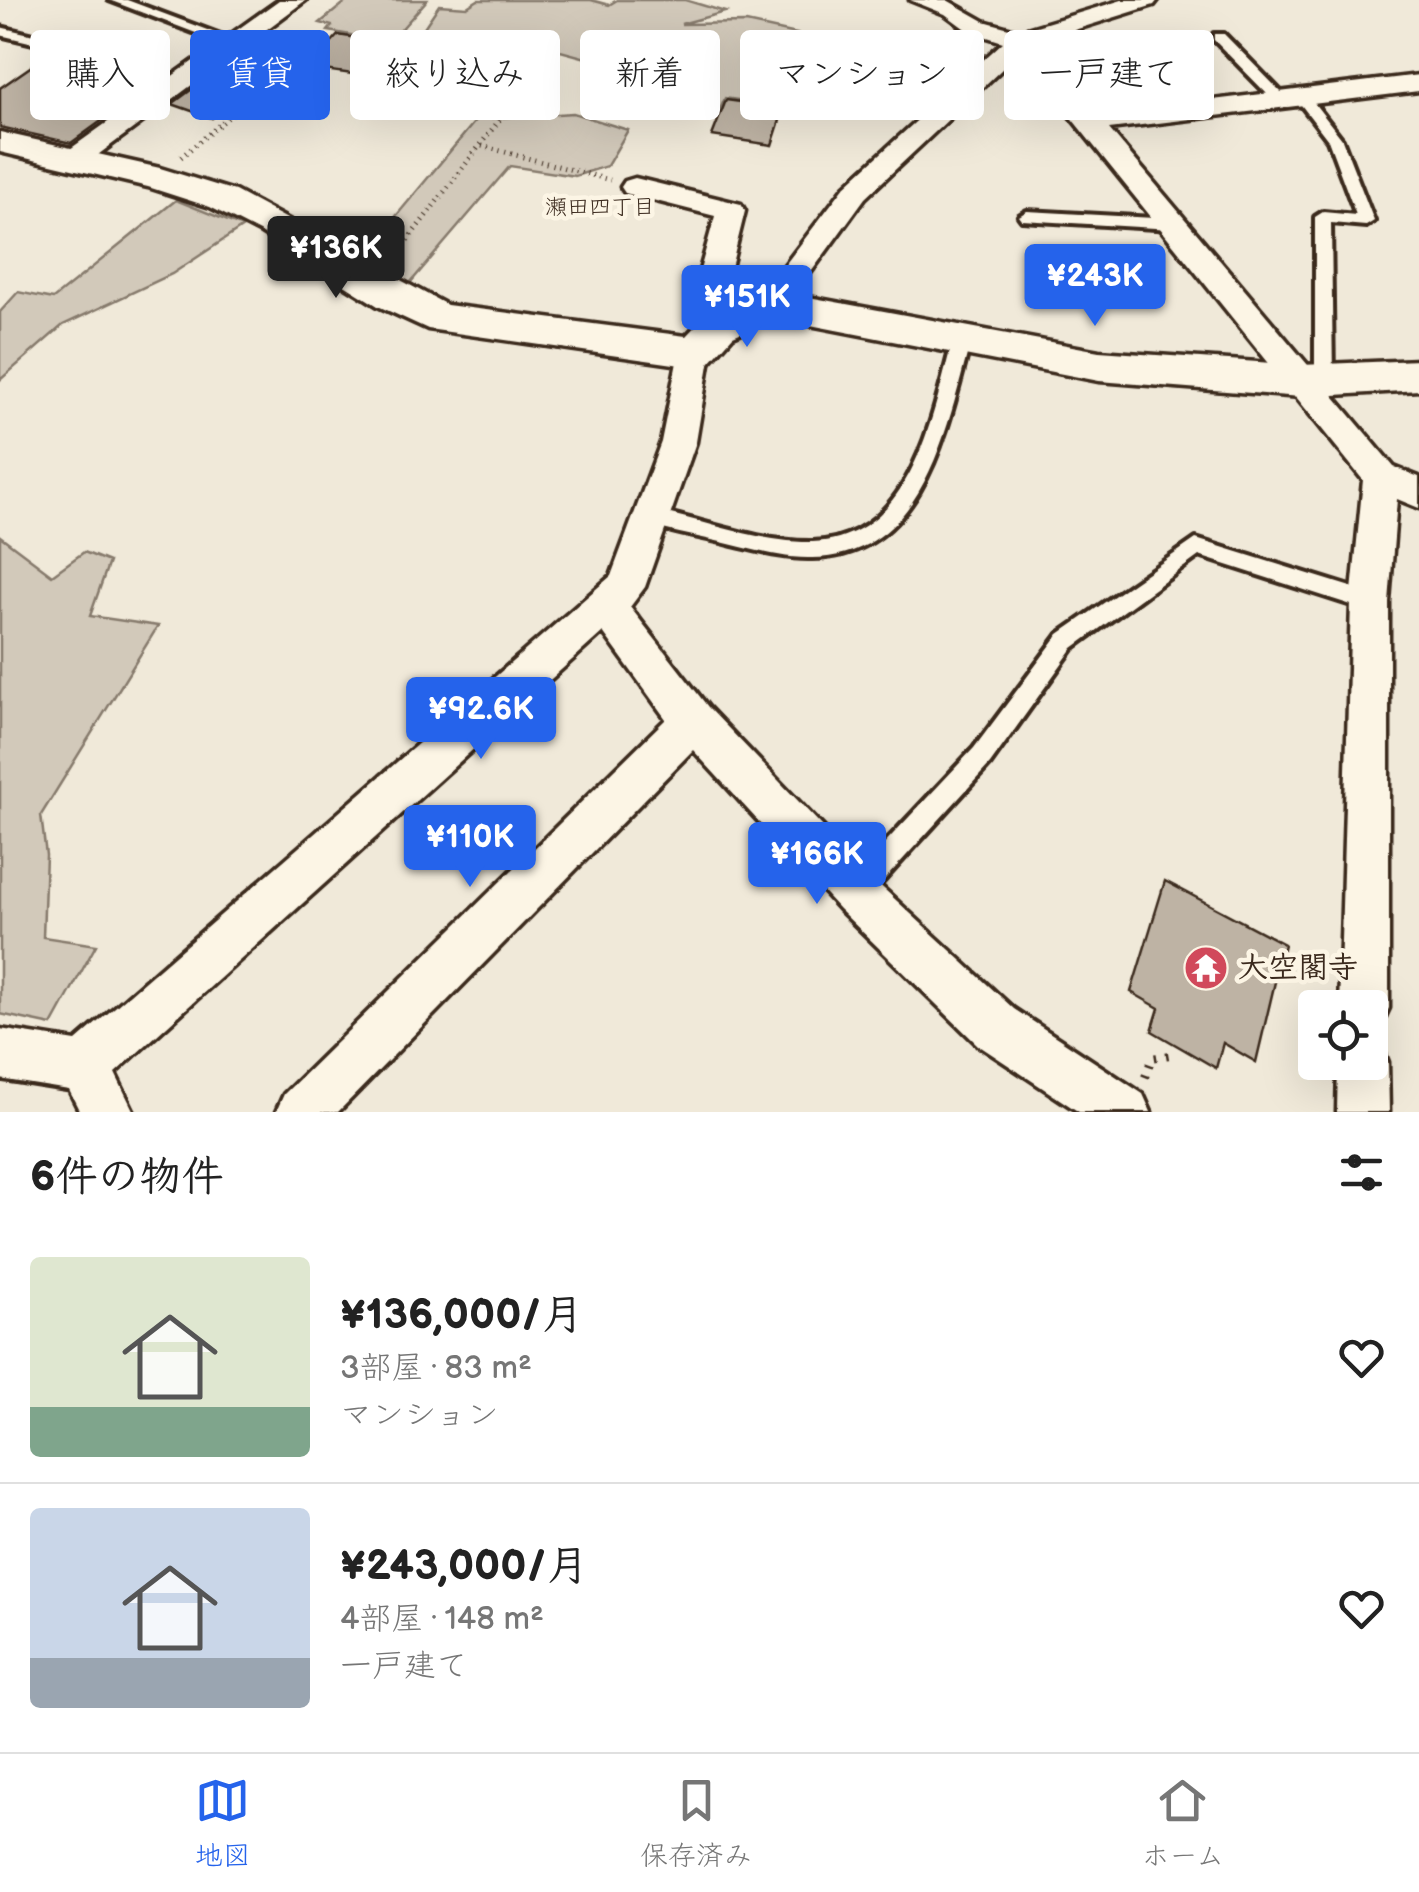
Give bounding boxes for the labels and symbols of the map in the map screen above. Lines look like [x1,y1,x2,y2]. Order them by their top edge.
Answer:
district label: 瀬田四丁目 [545,194,655,221]
pin: ¥136K [266,216,406,301]
pin: ¥243K [1025,244,1165,329]
pin: ¥151K [677,265,817,350]
pin: ¥92.6K [400,677,562,762]
pin: ¥110K [400,805,540,890]
pin: ¥166K [747,822,887,907]
temple icon: 大空閣寺 [1183,945,1229,991]
place label: 大空閣寺 [1238,950,1358,986]

